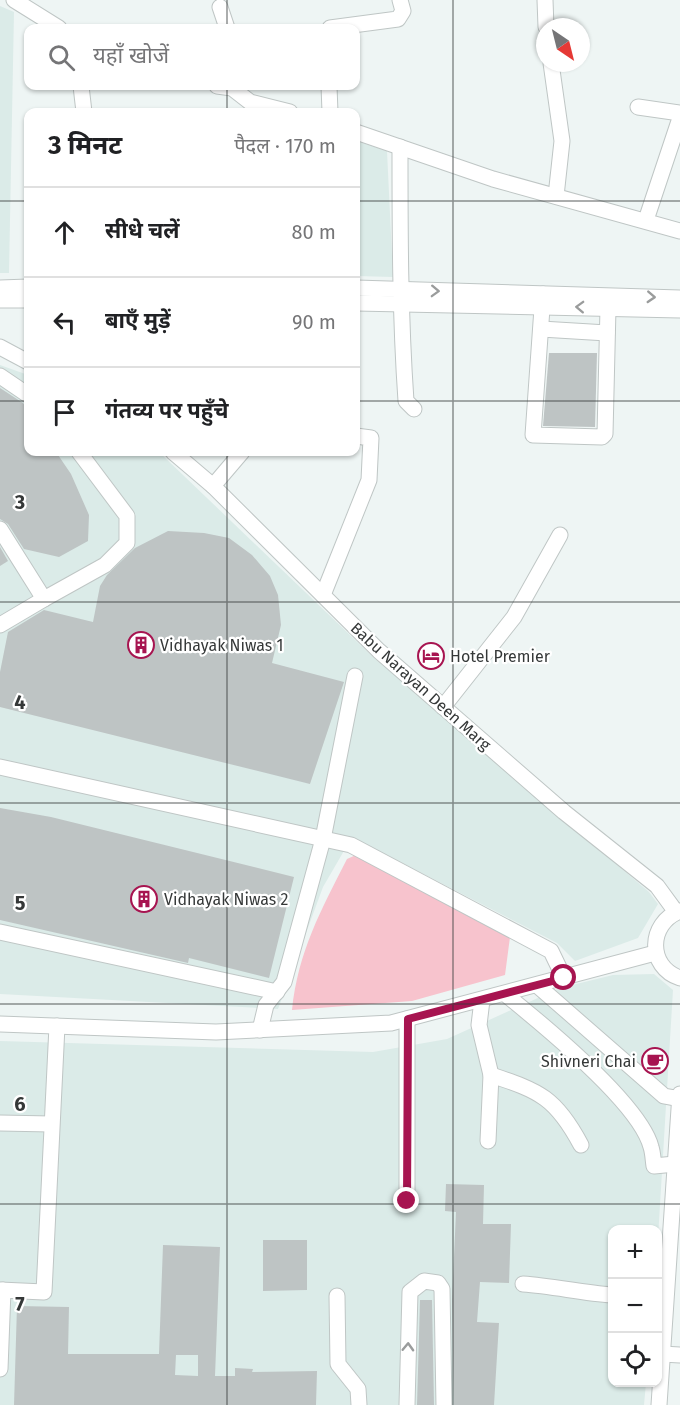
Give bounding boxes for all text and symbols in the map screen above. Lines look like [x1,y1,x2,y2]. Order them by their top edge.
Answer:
north arrow [536,18,590,72]
search box [24,24,360,90]
icon: search [45,41,78,74]
text: यहाँ खोजें [93,42,169,69]
text: 3 मिनट [48,130,122,161]
text: पैदल · 170 m [234,134,336,158]
icon: ahead [48,216,81,249]
text: सीधे चलें [105,217,180,244]
text: 80 m [291,220,336,244]
one-way arrow [430,285,439,297]
one-way arrow [646,290,655,303]
one-way arrow [575,301,584,314]
icon: left [48,306,81,339]
text: बाएँ मुड़ें [105,307,171,334]
text: 90 m [292,310,336,334]
icon: arrive [48,396,81,429]
text: गंतव्य पर पहुँचे [105,397,229,424]
text: 3 [14,490,25,514]
street label: Babu Narayan Deen Marg [347,618,495,755]
building icon: Vidhayak Niwas 1 [126,630,156,660]
place label: Vidhayak Niwas 1 [160,636,283,655]
hotel icon: Hotel Premier [416,641,446,671]
place label: Hotel Premier [450,647,551,666]
text: 4 [14,690,26,714]
building icon: Vidhayak Niwas 2 [129,884,159,914]
place label: Vidhayak Niwas 2 [164,890,289,909]
text: 5 [15,891,26,915]
route start [550,964,576,990]
cafe icon: Shivneri Chai [640,1046,670,1076]
place label: Shivneri Chai [541,1052,636,1071]
text: 6 [14,1092,26,1116]
route end [393,1187,419,1213]
map controls [608,1225,662,1387]
button: + [608,1225,662,1279]
button: − [608,1279,662,1333]
text: 7 [15,1292,25,1316]
button: locate [608,1333,662,1387]
one-way arrow [402,1342,415,1351]

